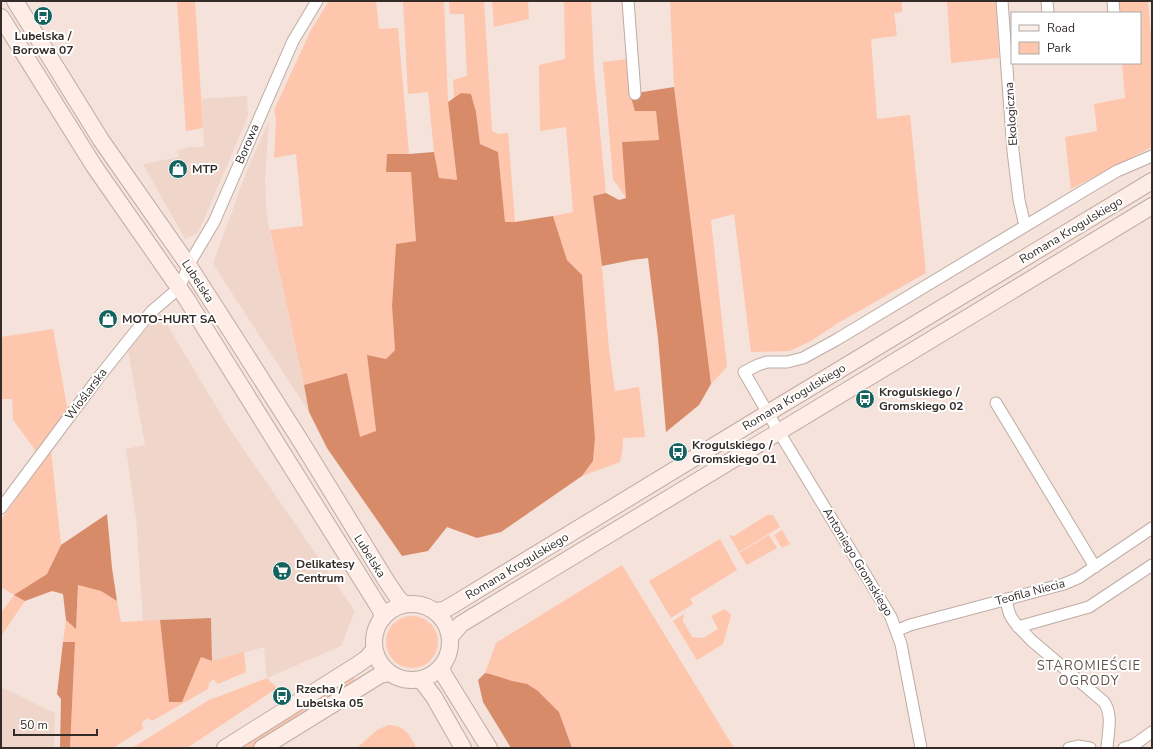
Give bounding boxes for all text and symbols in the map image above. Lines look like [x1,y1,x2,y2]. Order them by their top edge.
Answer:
bus stop icon: Lubelska / Borowa 07 [32,5,54,27]
legend [1011,12,1141,64]
text: Road [1047,20,1075,36]
place label: Lubelska / Borowa 07 [13,28,73,58]
text: Park [1047,40,1072,56]
street label: Ekologiczna [1001,82,1021,146]
street label: Borowa [231,122,263,166]
shop icon: MTP [167,158,189,180]
place label: MTP [192,161,218,177]
street label: Romana Krogulskiego [1016,193,1126,267]
street label: Lubelska [178,256,218,306]
shop icon: MOTO-HURT SA [97,308,119,330]
place label: MOTO-HURT SA [122,311,216,327]
street label: Romana Krogulskiego [739,360,849,434]
street label: Wioślarska [61,365,111,423]
place label: Krogulskiego / Gromskiego 02 [879,384,964,414]
bus stop icon: Krogulskiego / Gromskiego 02 [854,388,876,410]
place label: Krogulskiego / Gromskiego 01 [692,437,777,467]
bus stop icon: Krogulskiego / Gromskiego 01 [667,441,689,463]
street label: Antoniego Gromskiego [819,505,897,619]
street label: Romana Krogulskiego [462,529,572,603]
street label: Lubelska [350,531,390,581]
place label: Delikatesy Centrum [296,556,355,586]
supermarket icon: Delikatesy Centrum [271,560,293,582]
street label: Teofila Niecia [993,575,1067,609]
district label: STAROMIEŚCIE OGRODY [1037,656,1141,690]
place label: Rzecha / Lubelska 05 [296,681,363,711]
bus stop icon: Rzecha / Lubelska 05 [271,685,293,707]
scale bar [14,711,97,737]
text: 50 m [20,717,48,733]

